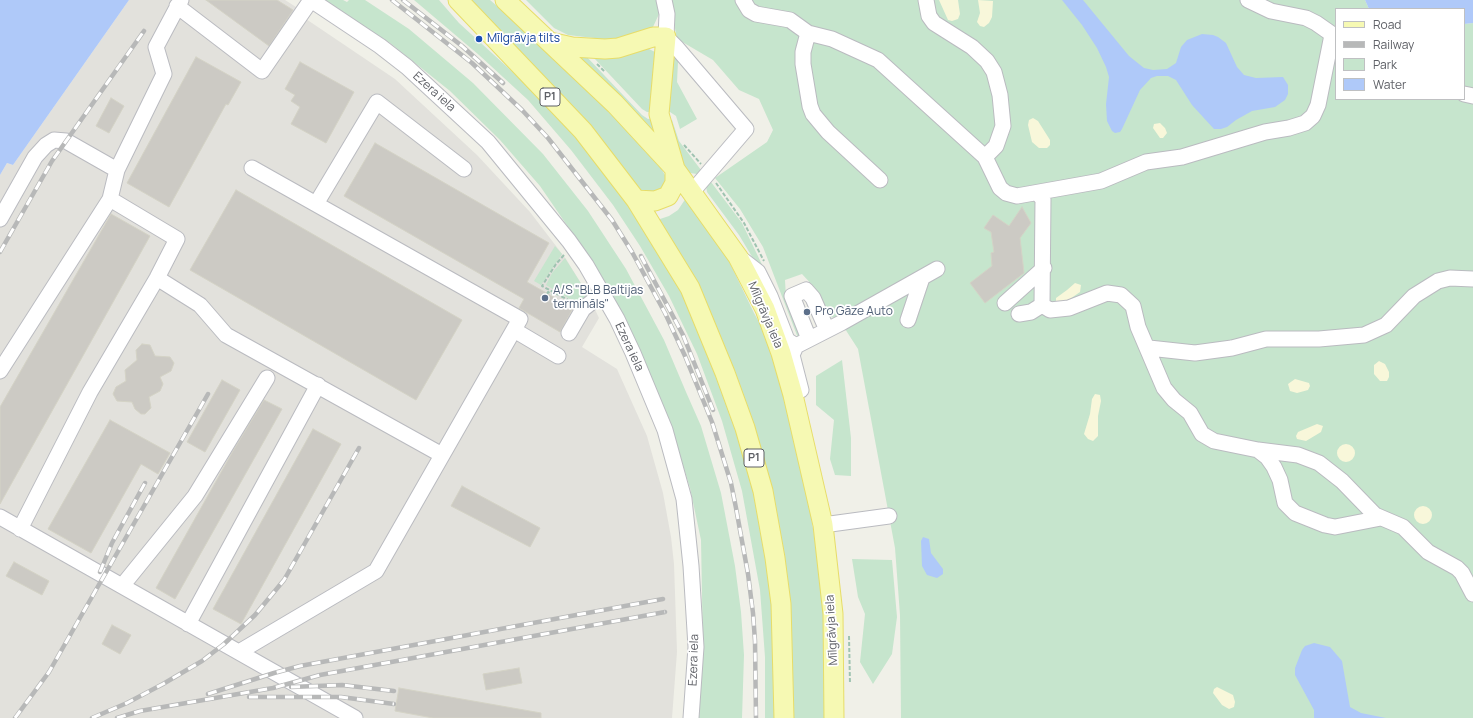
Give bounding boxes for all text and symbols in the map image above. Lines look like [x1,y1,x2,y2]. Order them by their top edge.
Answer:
legend [1335,8,1465,100]
text: Road [1373,16,1401,33]
place label: Mīlgrāvja tilts [487,32,560,46]
marker: Mīlgrāvja tilts [474,34,484,44]
text: Railway [1373,36,1414,53]
text: Park [1373,56,1397,73]
street label: Ezera iela [410,69,458,115]
text: Water [1373,76,1406,93]
road number: P1 [540,88,560,106]
street label: Mīlgrāvja iela [745,280,785,350]
place label: A/S "BLB Baltijas termināls" [553,284,643,312]
marker: A/S "BLB Baltijas termināls" [540,293,550,303]
place label: Pro Gāze Auto [815,305,893,319]
marker: Pro Gāze Auto [802,307,812,317]
street label: Ezera iela [611,320,647,374]
road number: P1 [744,449,764,467]
street label: Mīlgrāvja iela [823,594,841,666]
street label: Ezera iela [686,634,702,686]

